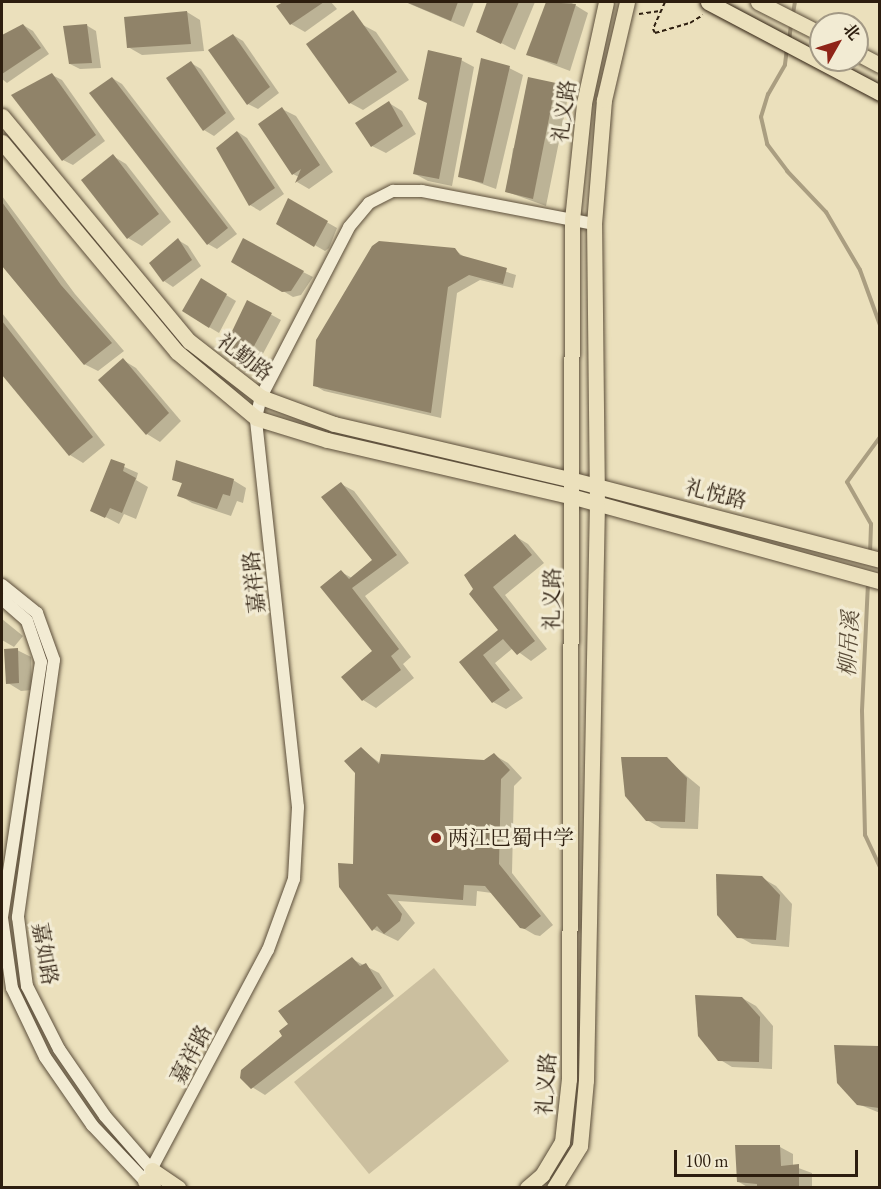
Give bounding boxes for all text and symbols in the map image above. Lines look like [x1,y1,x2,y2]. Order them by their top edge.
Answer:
north arrow [809,12,869,72]
text: 北 [839,19,865,44]
street label: 礼义路 [547,78,581,144]
street label: 礼勤路 [212,328,278,386]
street label: 礼悦路 [682,474,750,514]
street label: 嘉祥路 [238,549,270,615]
street label: 礼义路 [539,567,565,631]
water label: 柳吊溪 [834,610,864,678]
place label: 两江巴蜀中学 [448,825,574,851]
marker: 两江巴蜀中学 [429,831,443,845]
street label: 嘉如路 [27,921,63,987]
street label: 嘉祥路 [165,1020,217,1088]
street label: 礼义路 [531,1052,561,1116]
scale bar [677,1138,862,1176]
text: 100 m [685,1149,729,1172]

